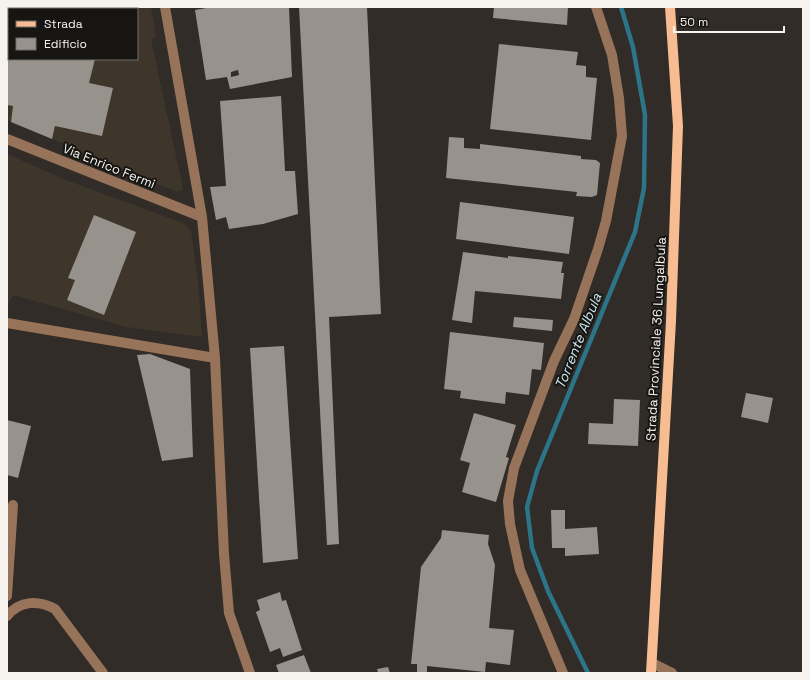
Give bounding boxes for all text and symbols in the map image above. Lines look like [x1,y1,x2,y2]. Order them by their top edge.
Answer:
legend [8,8,138,60]
scale bar [674,8,784,34]
text: 50 m [680,14,708,30]
text: Strada [44,16,83,32]
text: Edificio [44,36,87,52]
street label: Via Enrico Fermi [60,140,158,192]
street label: Strada Provinciale 36 Lungalbula [642,236,670,441]
water label: Torrente Albula [551,290,606,392]

